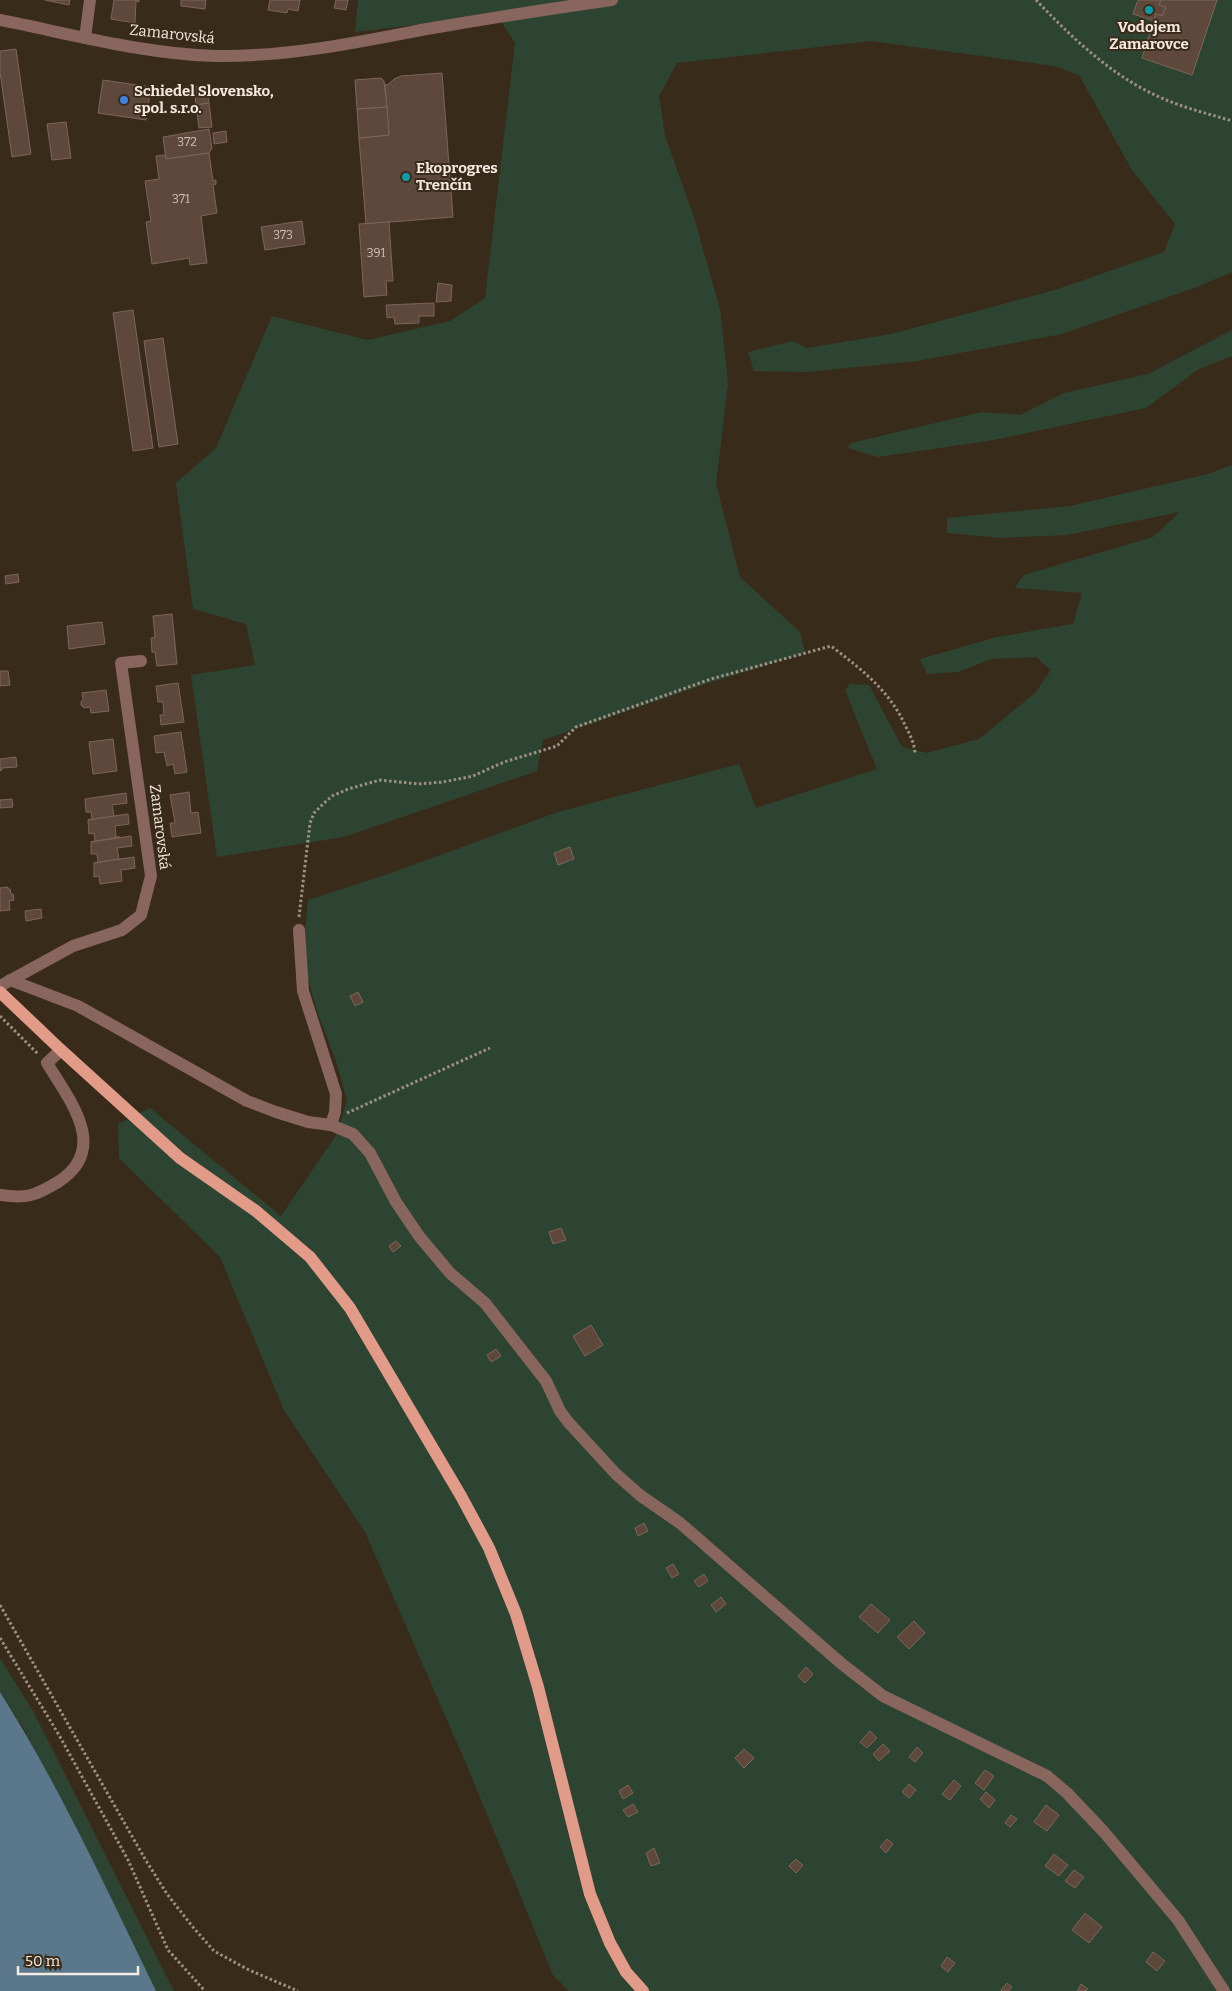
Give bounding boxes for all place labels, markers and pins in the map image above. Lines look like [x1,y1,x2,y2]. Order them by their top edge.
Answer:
marker: Vodojem Zamarovce [1143,4,1155,16]
place label: Vodojem Zamarovce [1109,18,1189,53]
place label: Schiedel Slovensko, spol. s.r.o. [134,82,274,117]
marker: Schiedel Slovensko, spol. s.r.o. [118,94,130,106]
place label: Ekoprogres Trenčín [416,159,498,194]
marker: Ekoprogres Trenčín [400,171,412,183]

